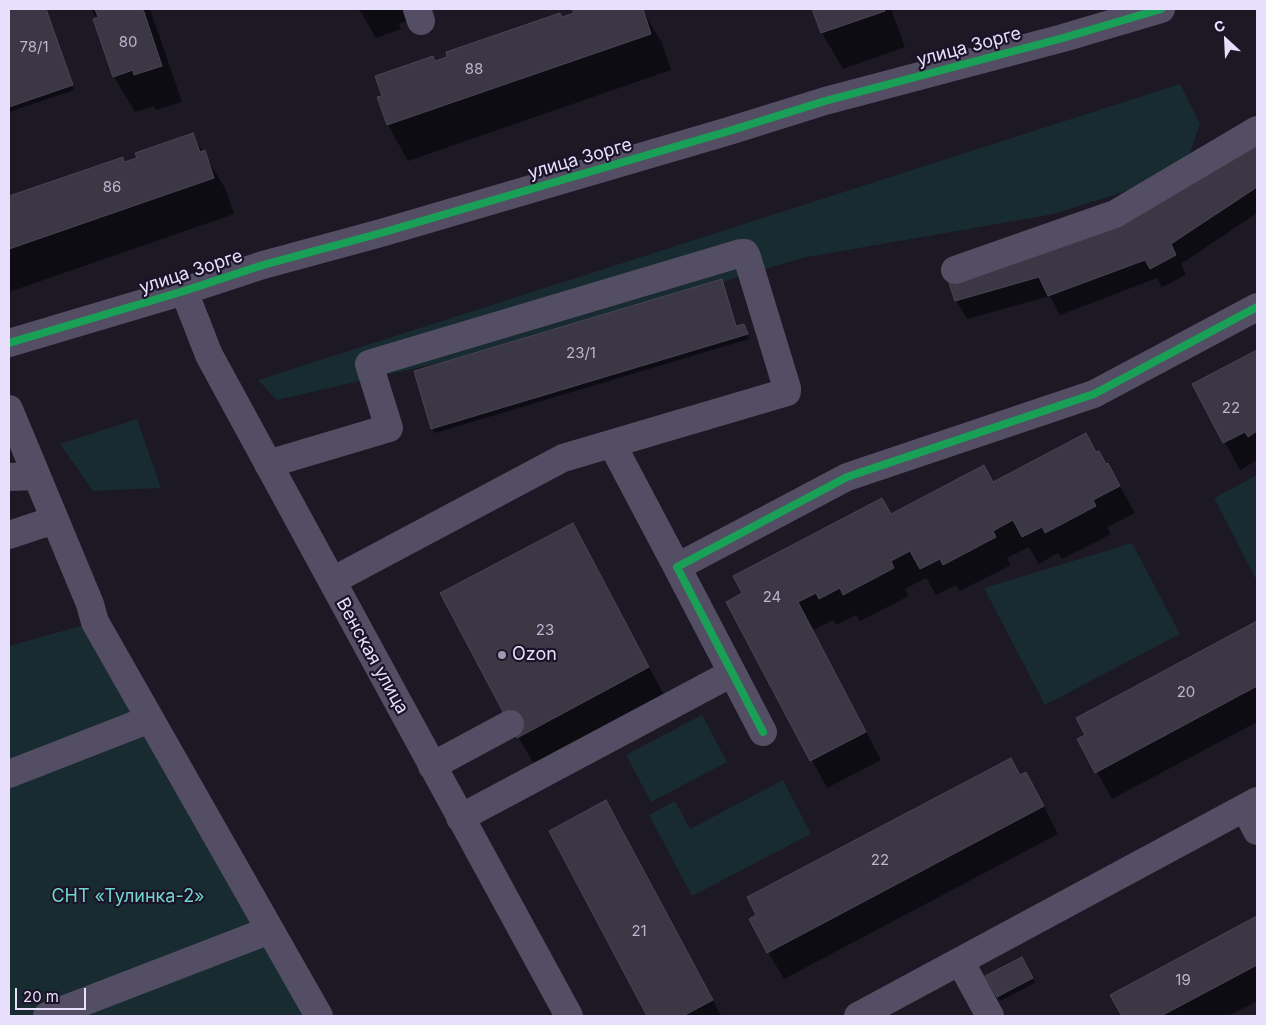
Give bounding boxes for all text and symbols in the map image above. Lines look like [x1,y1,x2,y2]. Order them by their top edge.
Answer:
north arrow [1201,15,1251,65]
text: С [1211,16,1228,36]
street label: улица Зорге [914,23,1024,71]
house number: 80 [119,33,137,51]
house number: 78/1 [19,38,49,56]
house number: 88 [465,60,483,78]
street label: улица Зорге [526,134,634,184]
house number: 86 [103,178,121,196]
street label: улица Зорге [137,245,245,299]
house number: 23/1 [566,344,596,362]
house number: 22 [1222,399,1240,417]
house number: 24 [763,588,781,606]
street label: Венская улица [331,594,413,718]
house number: 23 [536,621,554,639]
place label: Ozon [512,644,557,666]
marker: Ozon [496,649,508,661]
house number: 20 [1177,683,1195,701]
house number: 22 [871,851,889,869]
park label: СНТ «Тулинка-2» [51,886,205,908]
house number: 21 [631,922,647,940]
house number: 19 [1175,971,1191,989]
scale bar [18,978,89,1010]
text: 20 m [23,987,59,1006]

